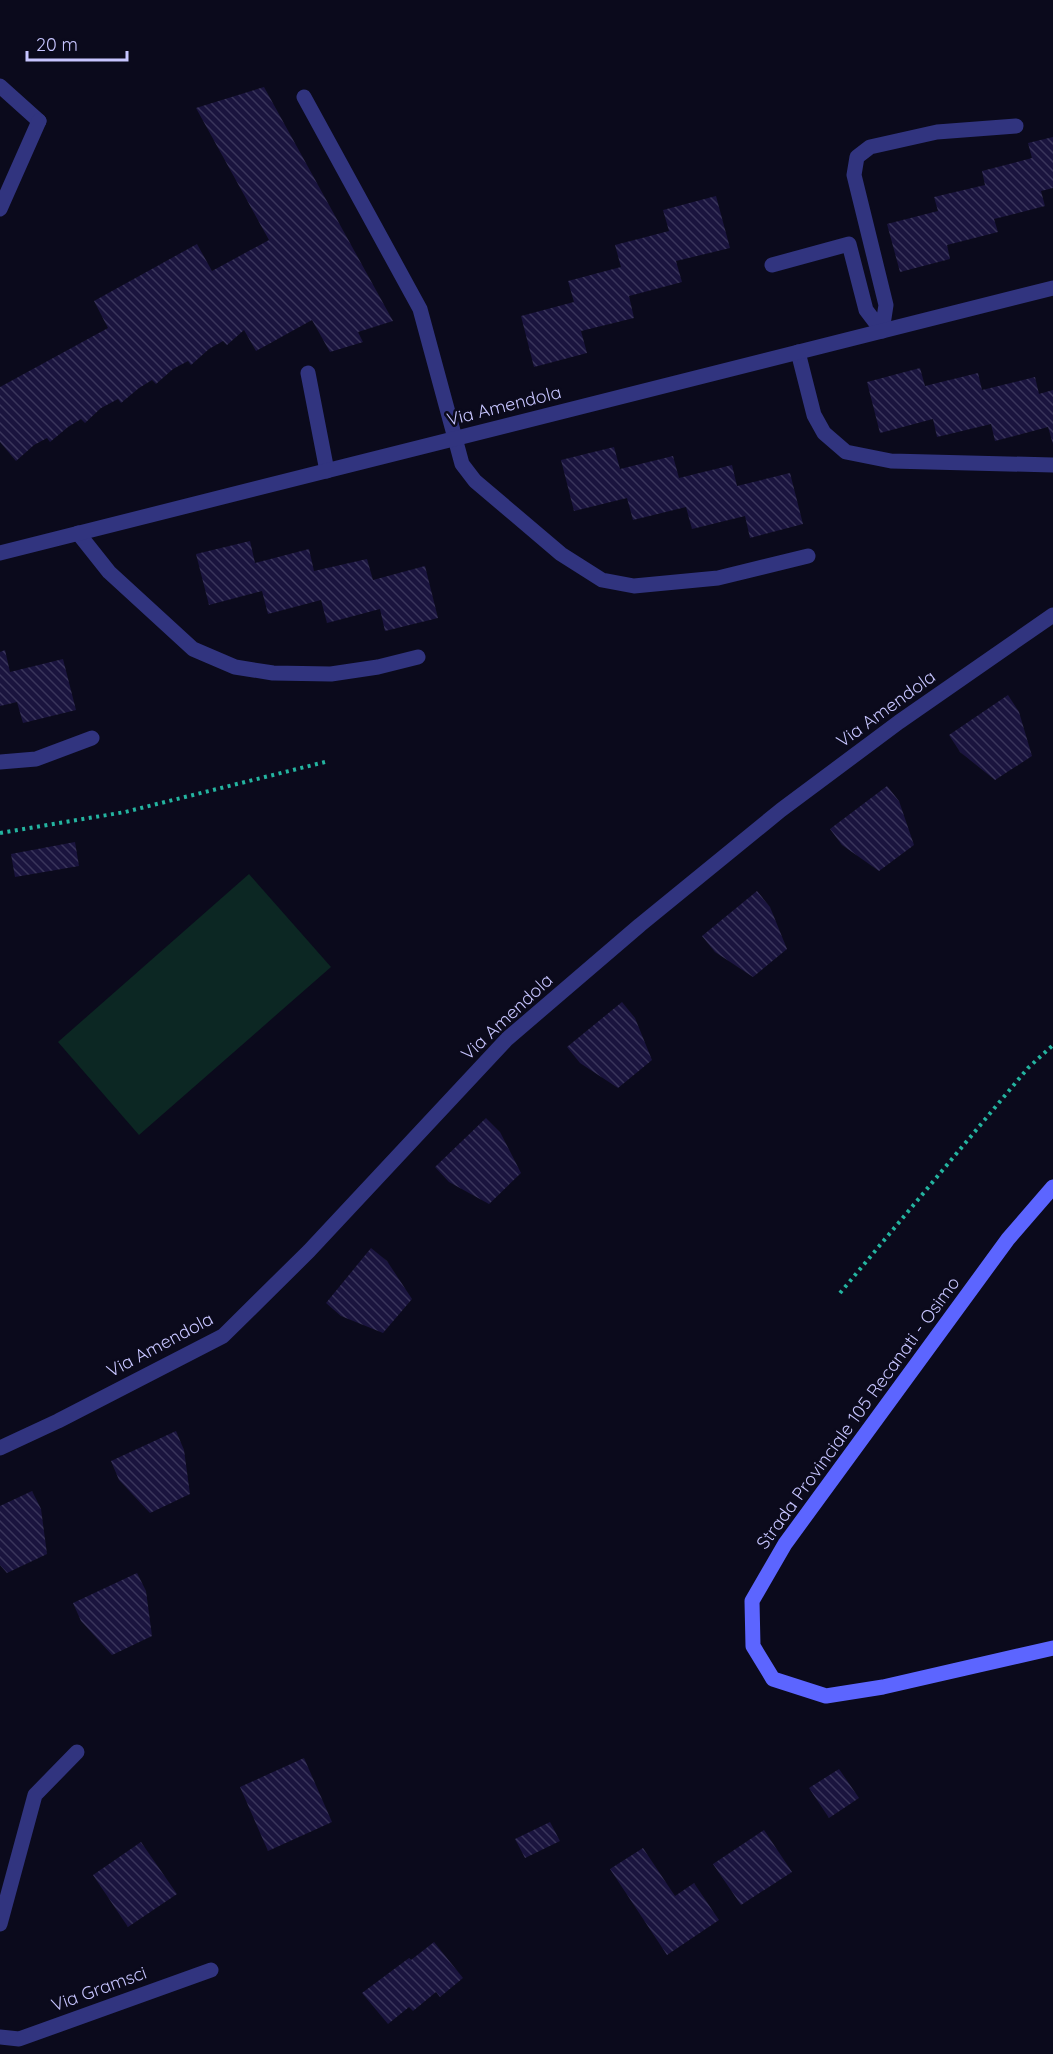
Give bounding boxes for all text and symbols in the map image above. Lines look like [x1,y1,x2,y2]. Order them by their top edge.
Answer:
scale bar [27,24,128,62]
text: 20 m [36,33,78,56]
street label: Via Amendola [444,380,563,431]
street label: Via Amendola [832,665,940,752]
street label: Via Amendola [456,968,557,1065]
street label: Strada Provinciale 105 Recanati - Osimo [751,1272,964,1554]
street label: Via Amendola [103,1307,217,1382]
street label: Via Gramsci [48,1961,150,2016]

